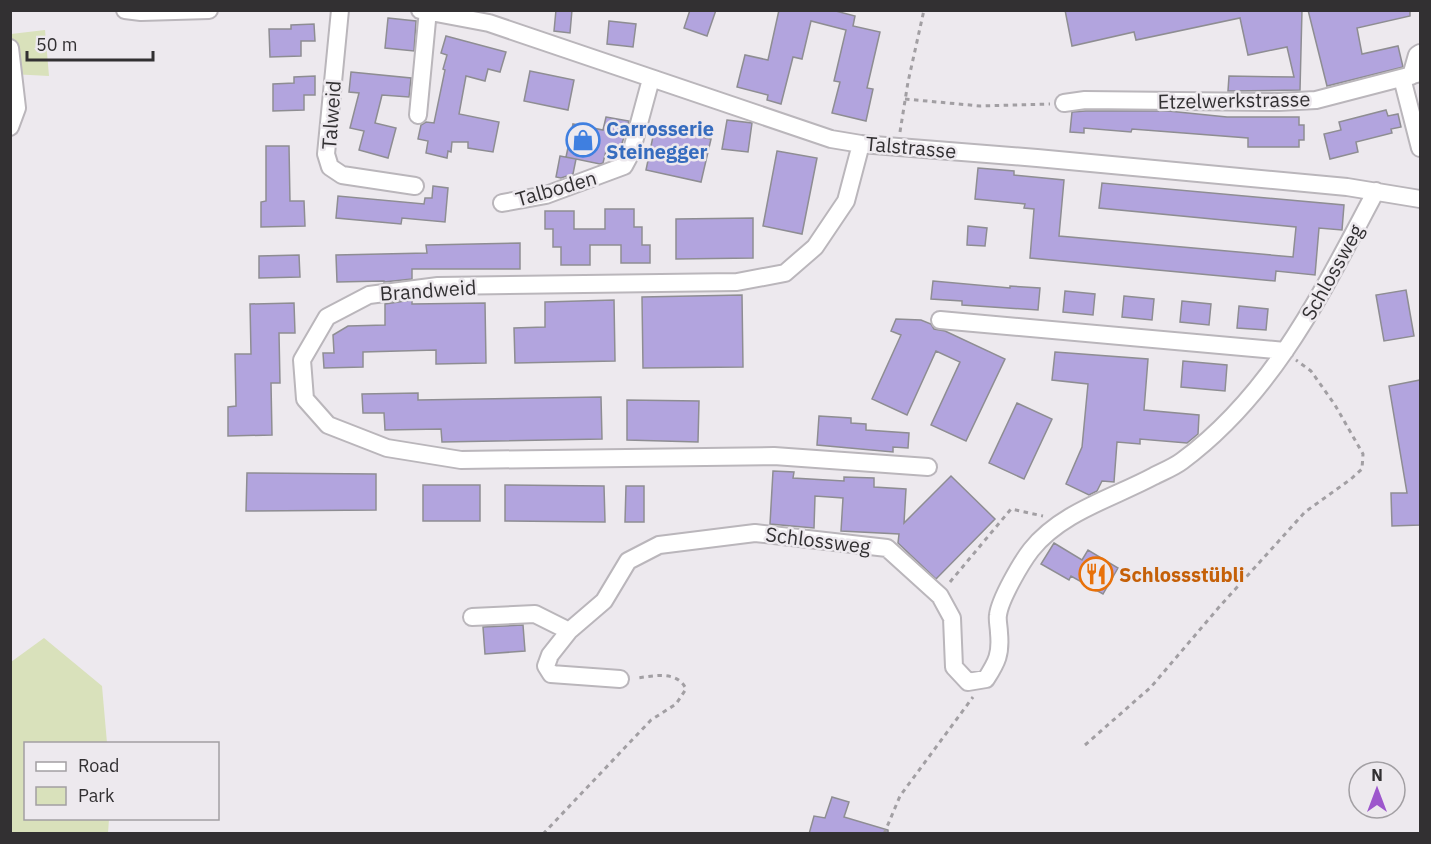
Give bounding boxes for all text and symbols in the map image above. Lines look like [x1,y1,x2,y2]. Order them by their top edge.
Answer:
scale bar [27,24,153,62]
text: 50 m [36,33,78,56]
street label: Talweid [315,80,347,150]
street label: Etzelwerkstrasse [1157,85,1311,115]
place label: Carrosserie Steinegger [606,115,714,165]
shop icon: Carrosserie Steinegger [565,122,601,158]
street label: Talstrasse [864,130,958,164]
street label: Talboden [512,164,600,212]
street label: Schlossweg [1295,219,1370,325]
street label: Brandweid [379,273,477,307]
street label: Schlossweg [764,520,873,560]
restaurant icon: Schlossstübli [1078,556,1114,592]
place label: Schlossstübli [1119,561,1244,588]
legend [24,742,219,820]
text: Road [78,754,119,777]
north arrow [1347,760,1407,820]
text: N [1371,765,1383,785]
text: Park [78,784,115,807]

